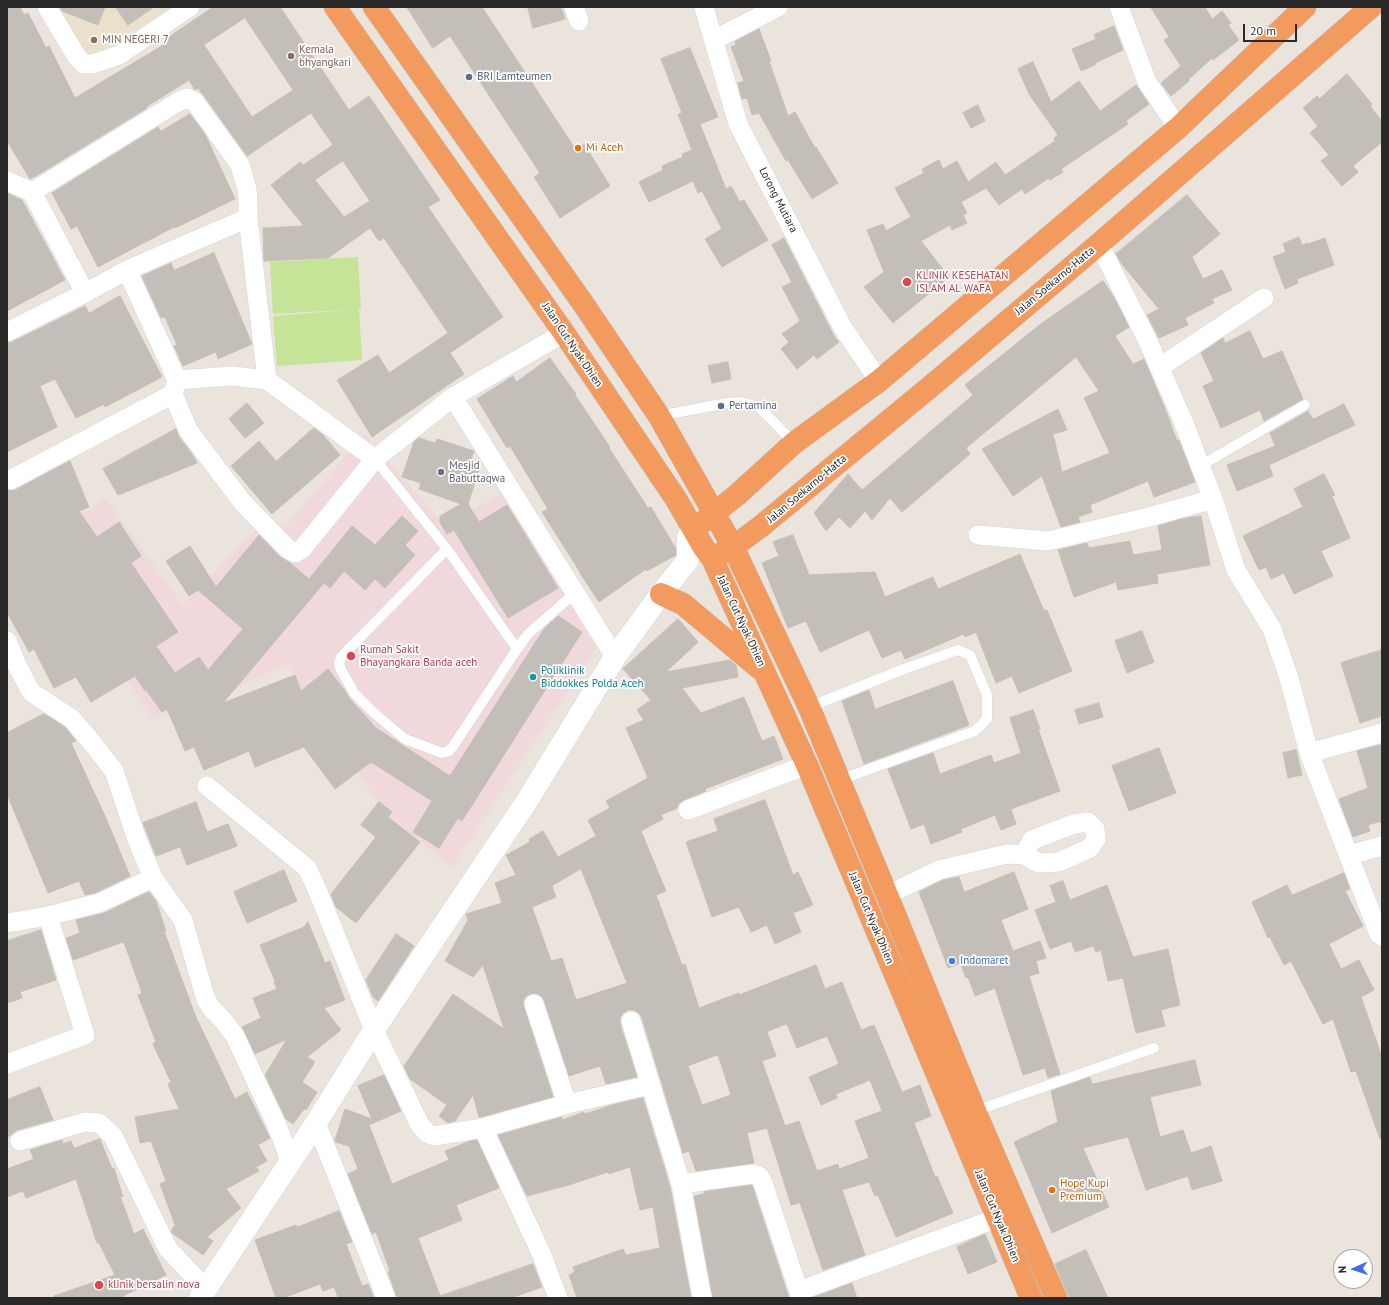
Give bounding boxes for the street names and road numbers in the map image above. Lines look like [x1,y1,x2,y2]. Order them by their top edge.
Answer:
street label: Lorong Mutiara [756,165,800,235]
street label: Jalan Soekarno-Hatta [1013,244,1097,318]
street label: Jalan Cut Nyak Dhien [539,300,605,390]
street label: Jalan Soekarno-Hatta [765,452,849,526]
street label: Jalan Cut Nyak Dhien [714,573,768,669]
street label: Jalan Cut Nyak Dhien [846,870,896,966]
street label: Jalan Cut Nyak Dhien [972,1168,1022,1264]

